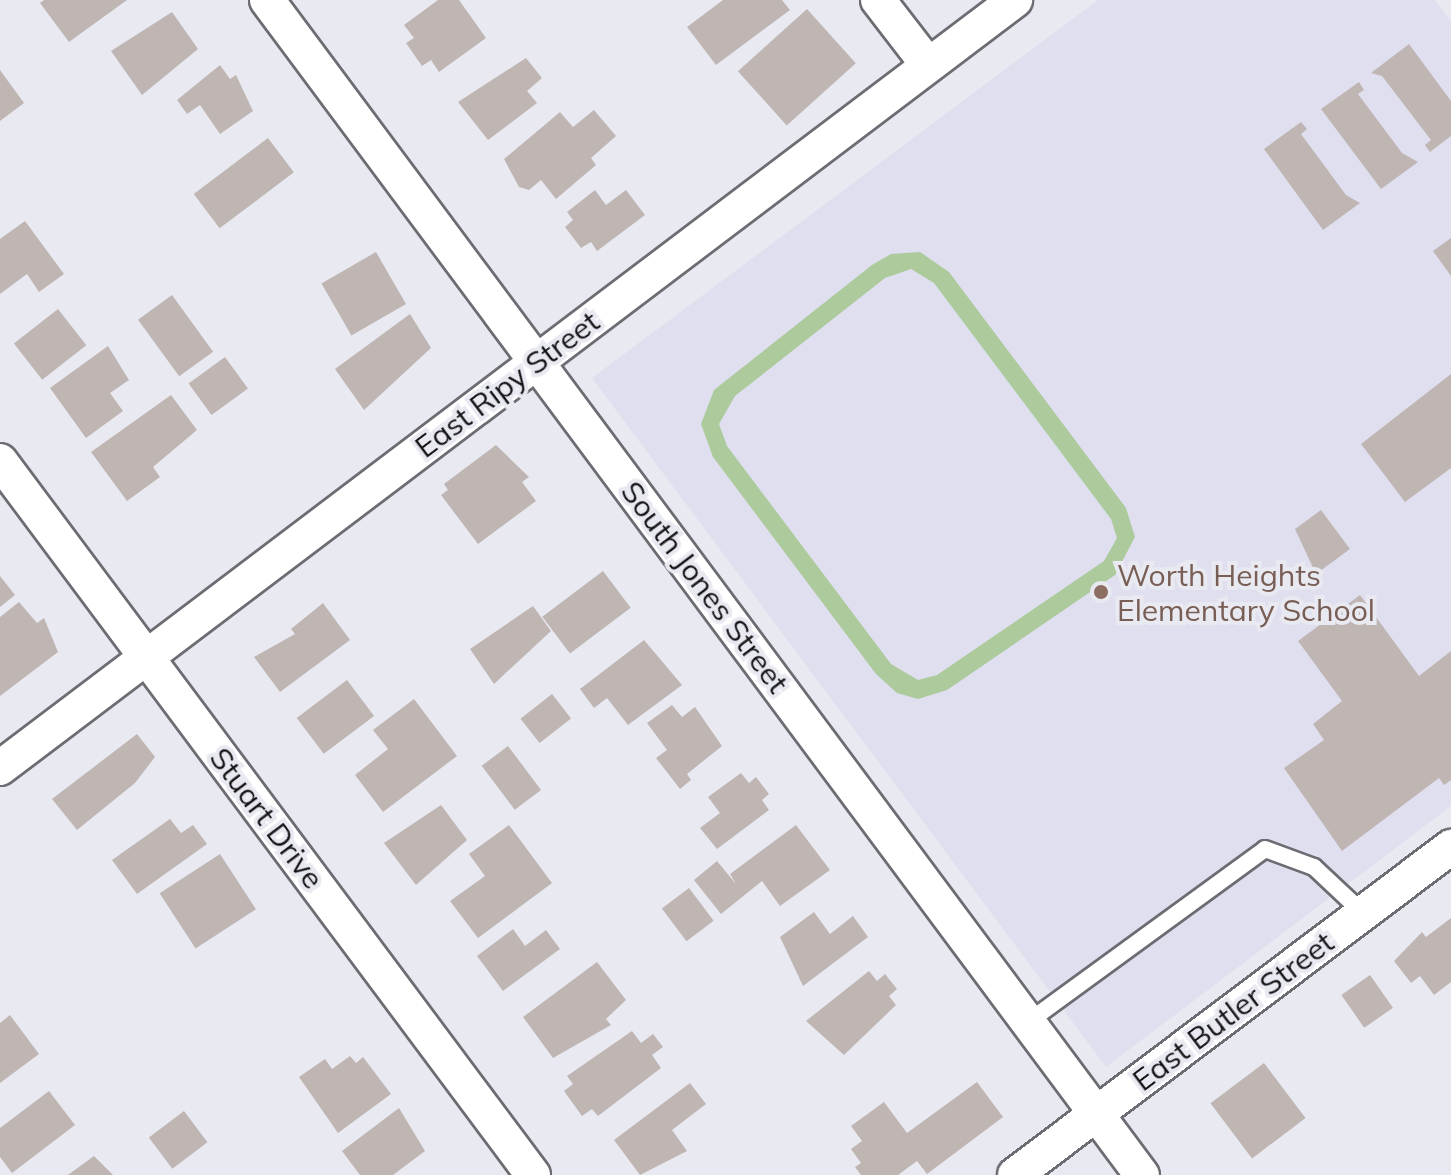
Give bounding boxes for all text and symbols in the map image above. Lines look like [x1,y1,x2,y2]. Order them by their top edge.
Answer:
street label: East Ripy Street [408,303,606,465]
street label: South Jones Street [614,474,796,700]
place label: Worth Heights Elementary School [1117,557,1375,628]
marker: Worth Heights Elementary School [1092,583,1110,601]
street label: Stuart Drive [202,741,332,895]
street label: East Butler Street [1126,924,1340,1098]

